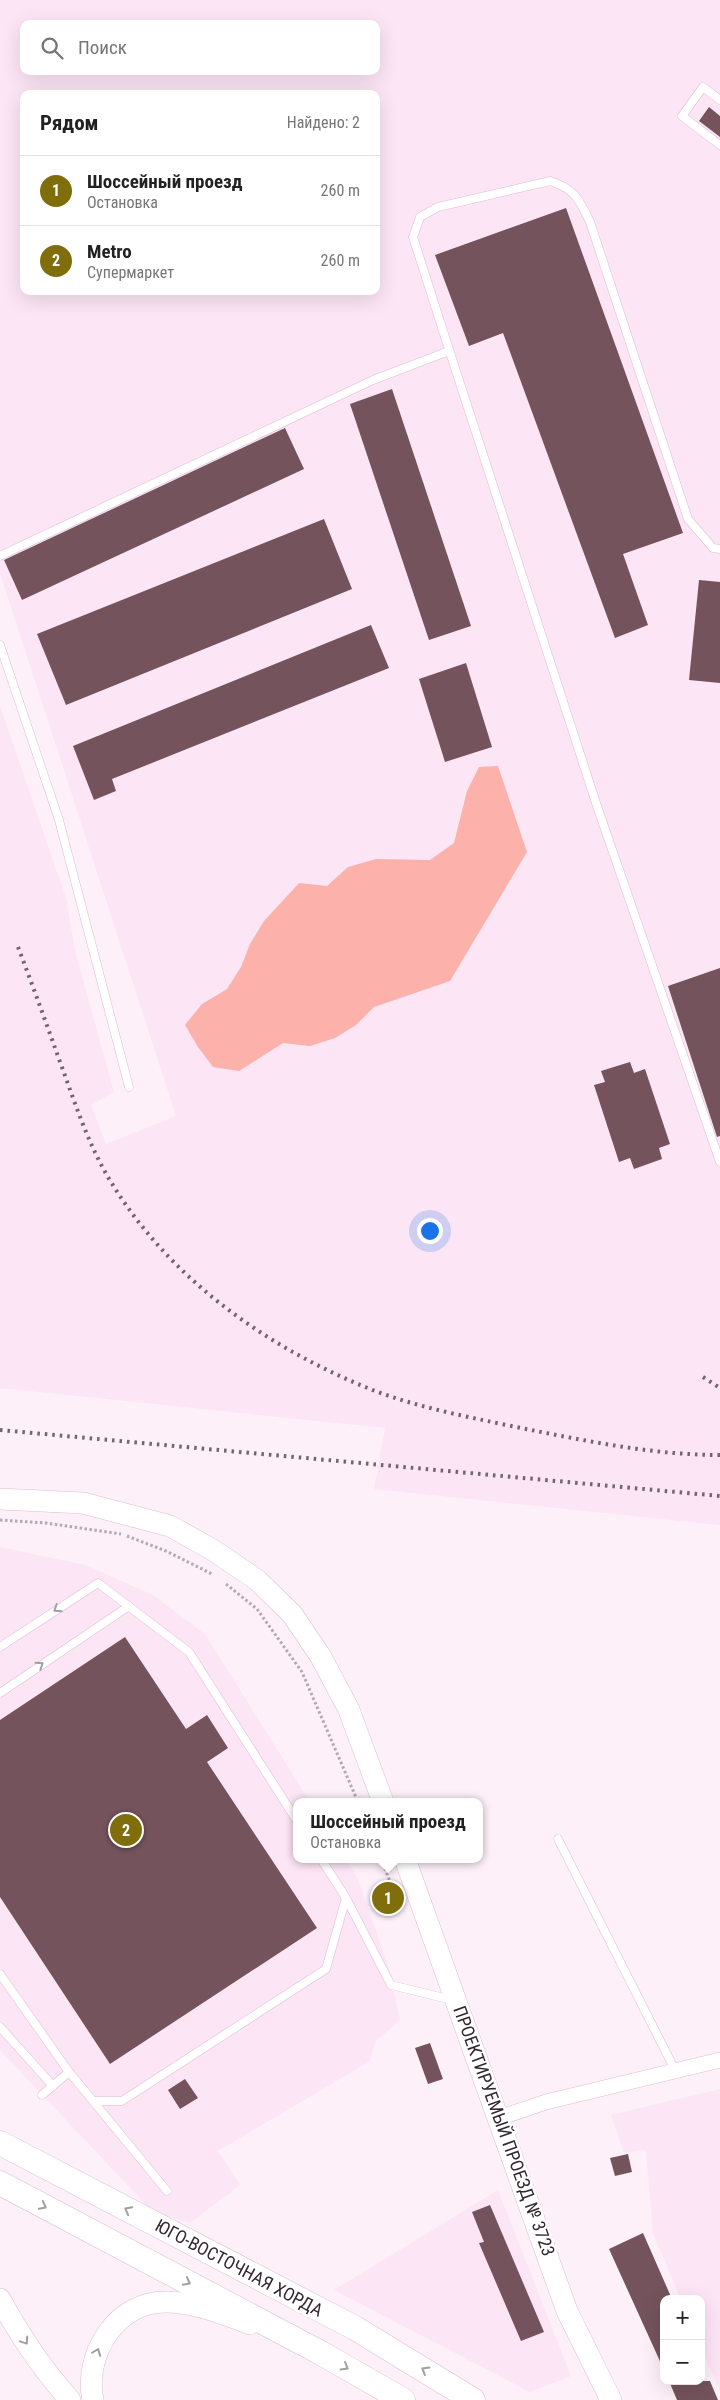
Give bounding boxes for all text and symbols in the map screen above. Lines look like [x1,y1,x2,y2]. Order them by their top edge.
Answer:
search box [20,20,380,75]
icon: search [38,34,66,62]
text: Поиск [78,36,127,59]
text: Рядом [40,111,99,135]
text: Найдено: 2 [287,113,360,132]
text: Шоссейный проезд [87,170,242,193]
text: 1 [52,181,60,200]
text: 260 m [321,181,360,200]
text: Остановка [87,193,158,212]
text: Metro [87,240,132,263]
text: 2 [52,251,60,270]
text: 260 m [321,251,360,270]
text: Супермаркет [87,263,174,282]
your location [417,1218,443,1244]
one-way arrow [53,1603,62,1613]
one-way arrow [35,1662,44,1672]
popup [293,1798,483,1863]
text: Шоссейный проезд [310,1810,466,1833]
pin: 2 [110,1811,142,1849]
text: Остановка [310,1833,381,1852]
pin: 1 [372,1879,404,1917]
street label: ПРОЕКТИРУЕМЫЙ ПРОЕЗД № 3723 [449,2003,560,2259]
one-way arrow [38,2200,47,2210]
one-way arrow [124,2206,133,2216]
street label: ЮГО-ВОСТОЧНАЯ ХОРДА [152,2214,327,2321]
one-way arrow [181,2276,190,2286]
map controls [660,2295,705,2385]
button: + [660,2295,705,2340]
one-way arrow [19,2335,28,2345]
button: − [660,2340,705,2385]
one-way arrow [91,2348,101,2357]
one-way arrow [340,2361,349,2371]
one-way arrow [421,2367,430,2377]

